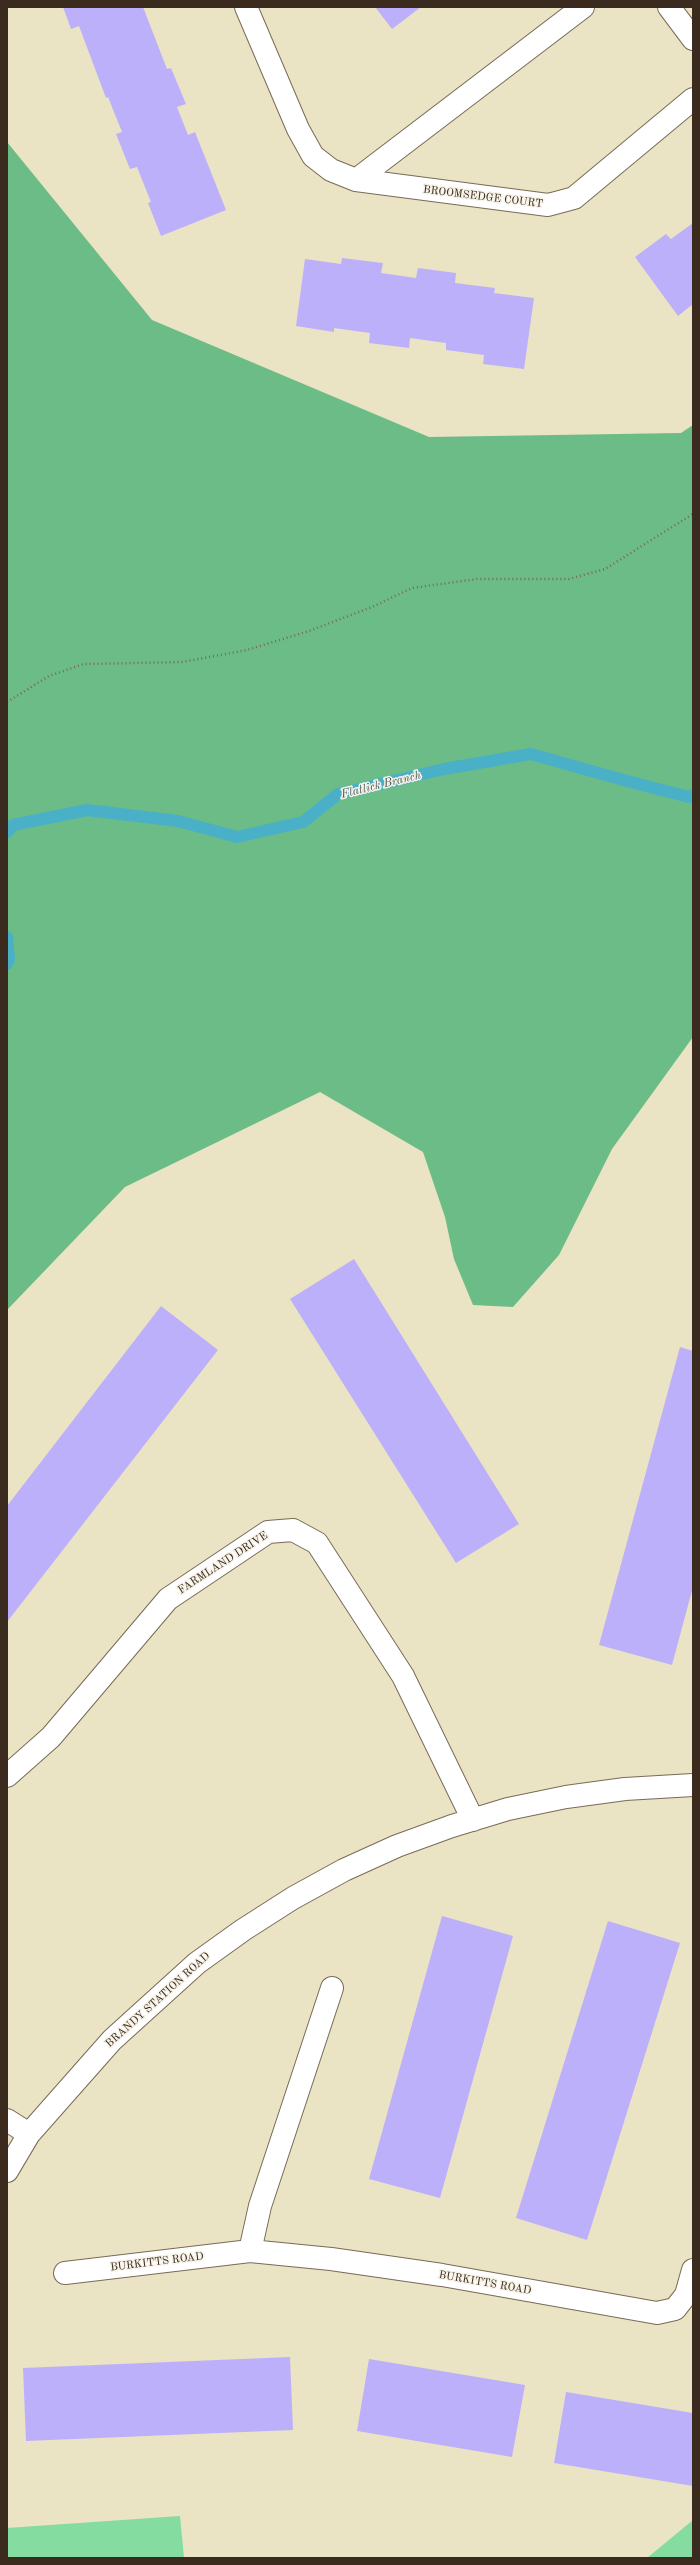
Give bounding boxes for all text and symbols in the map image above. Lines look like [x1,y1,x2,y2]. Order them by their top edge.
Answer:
street label: BROOMSEDGE COURT [422,183,544,211]
water label: Flatlick Branch [340,768,422,802]
street label: FARMLAND DRIVE [175,1529,271,1597]
street label: BRANDY STATION ROAD [103,1950,213,2050]
street label: BURKITTS ROAD [110,2250,204,2274]
street label: BURKITTS ROAD [438,2268,532,2298]

